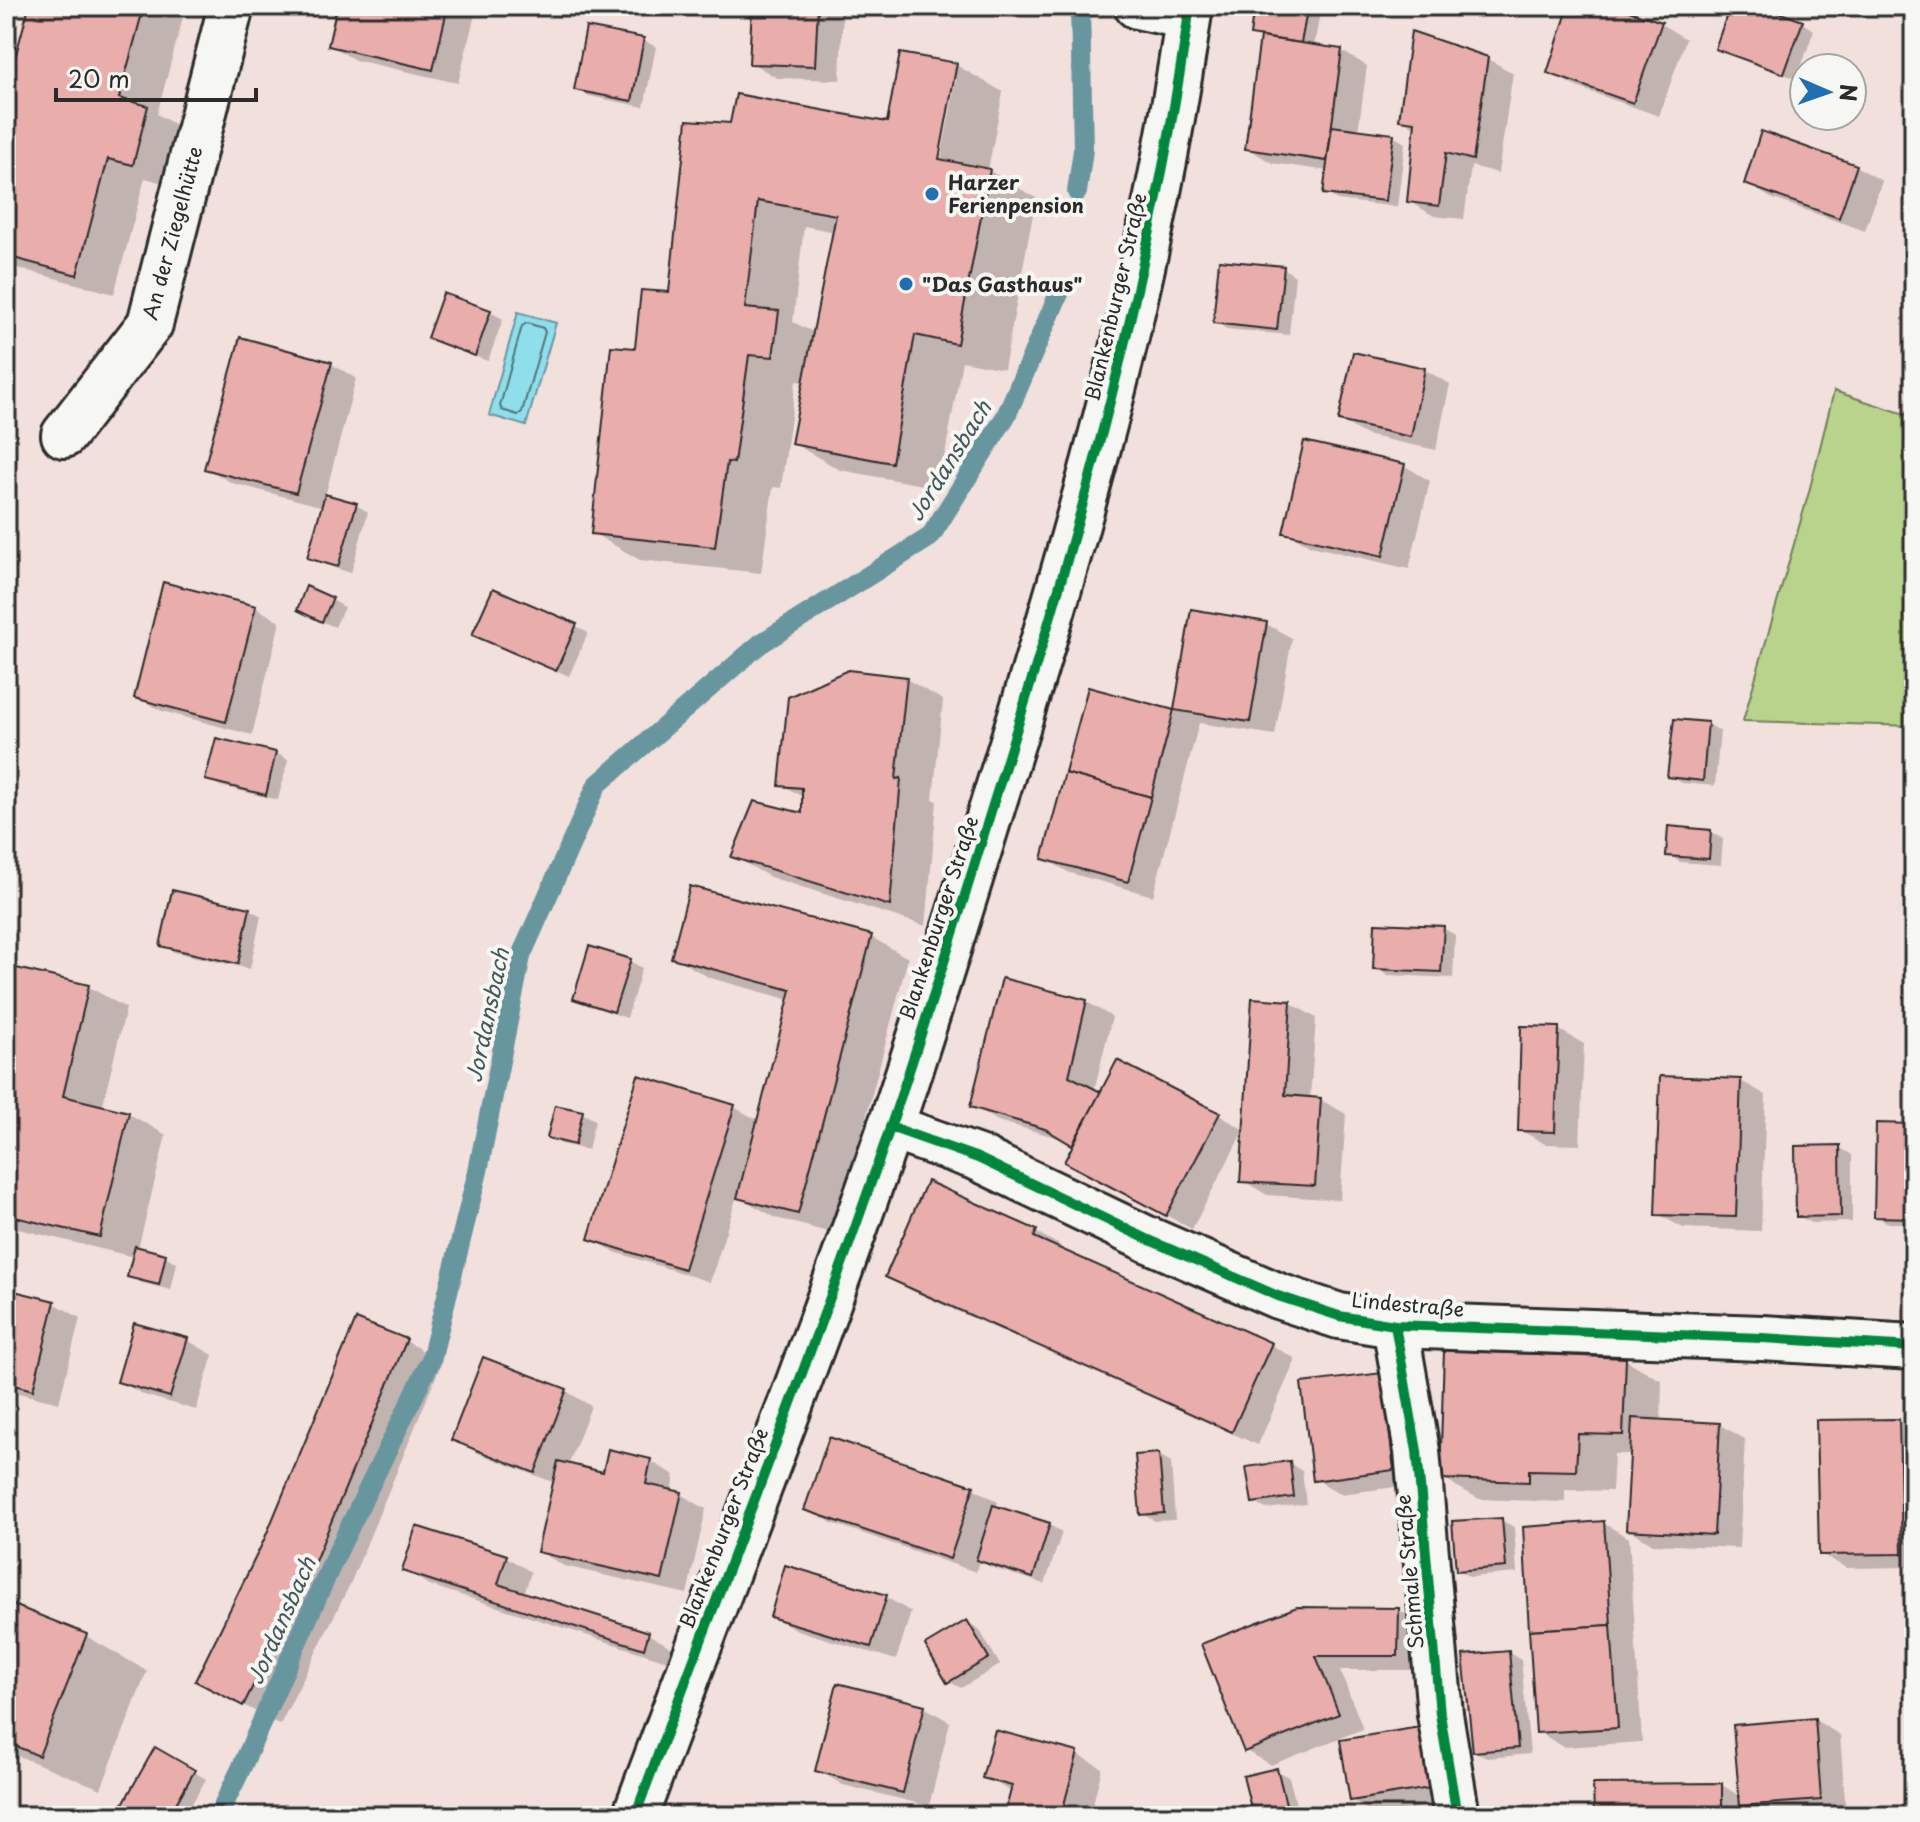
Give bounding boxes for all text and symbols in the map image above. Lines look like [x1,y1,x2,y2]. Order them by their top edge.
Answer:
scale bar [56,52,256,102]
north arrow [1788,52,1868,132]
text: 20 m [68,60,130,96]
text: N [1833,83,1866,102]
street label: An der Ziegelhütte [134,143,210,323]
place label: Harzer Ferienpension [948,167,1084,220]
marker: Harzer Ferienpension [923,185,941,203]
street label: Blankenburger Straße [1076,190,1154,404]
place label: "Das Gasthaus" [922,269,1082,299]
marker: "Das Gasthaus" [897,275,915,293]
water label: Jordansbach [898,392,999,527]
street label: Blankenburger Straße [891,812,985,1024]
water label: Jordansbach [456,944,517,1085]
street label: Lindestraße [1350,1284,1466,1324]
street label: Blankenburger Straße [671,1423,775,1633]
street label: Schmale Straße [1387,1493,1431,1651]
water label: Jordansbach [237,1550,323,1689]

